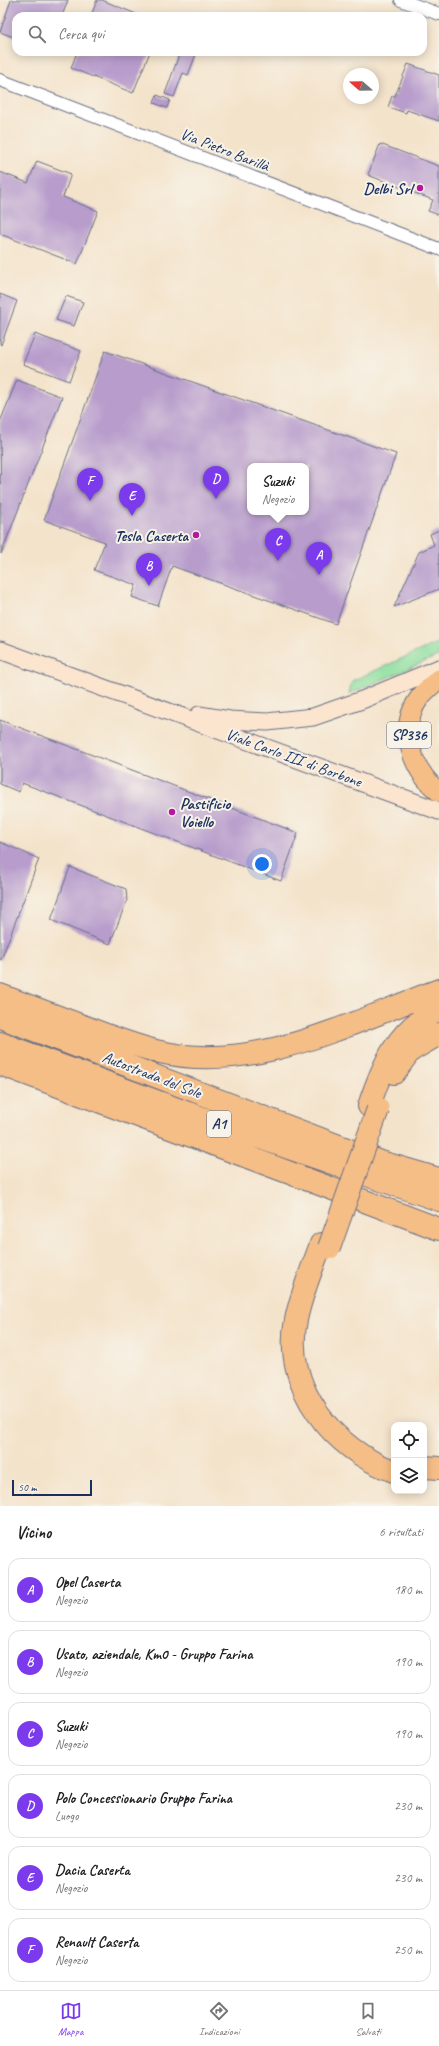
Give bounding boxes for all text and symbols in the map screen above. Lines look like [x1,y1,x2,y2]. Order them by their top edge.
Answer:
search box [12,12,427,56]
icon: search [26,23,48,45]
text: Cerca qui [58,25,104,44]
north arrow [343,68,379,104]
street label: Via Pietro Barillà [177,124,273,176]
place label: Delbi Srl [363,179,415,199]
marker: Delbi Srl [415,183,425,193]
popup [247,463,309,515]
pin: D [203,466,229,499]
pin: F [77,468,103,501]
text: Suzuki [262,472,294,491]
pin: E [119,483,145,516]
text: Negozio [262,491,294,507]
place label: Tesla Caserta [115,526,189,546]
pin: C [265,528,291,561]
marker: Tesla Caserta [191,530,201,540]
pin: A [306,542,332,575]
pin: B [136,553,162,586]
road number: SP336 [387,722,431,748]
street label: Viale Carlo III di Borbone [223,724,366,792]
place label: Pastificio Voiello [180,794,232,832]
marker: Pastificio Voiello [167,807,177,817]
your location [252,854,272,874]
street label: Autostrada del Sole [99,1047,206,1104]
road number: A1 [207,1111,231,1137]
map controls [391,1422,427,1494]
button: locate [391,1422,427,1458]
button: layers [391,1458,427,1494]
scale bar [12,1478,92,1497]
text: 50 m [18,1480,37,1494]
text: Vicino [16,1522,51,1543]
text: 6 risultati [379,1524,423,1540]
text: Opel Caserta [55,1573,120,1592]
text: A [27,1582,33,1598]
text: 180 m [394,1582,422,1598]
text: Negozio [55,1592,87,1608]
text: Usato, aziendale, Km0 - Gruppo Farina [55,1645,253,1664]
text: B [27,1654,33,1670]
text: 190 m [394,1654,422,1670]
text: Negozio [55,1664,87,1680]
text: Suzuki [55,1717,87,1736]
text: C [27,1726,33,1742]
text: 190 m [394,1726,422,1742]
text: Negozio [55,1736,87,1752]
text: Polo Concessionario Gruppo Farina [55,1789,232,1808]
text: D [26,1798,34,1814]
text: 230 m [394,1798,422,1814]
text: Luogo [55,1808,79,1824]
text: Dacia Caserta [55,1861,130,1880]
text: E [27,1870,33,1886]
text: 230 m [394,1870,422,1886]
text: Negozio [55,1880,87,1896]
text: Renault Caserta [55,1933,139,1952]
text: F [27,1942,33,1958]
text: 250 m [394,1942,422,1958]
text: Negozio [55,1952,87,1968]
tab: Mappa [58,2000,83,2038]
tab: Indicazioni [199,2000,240,2038]
tab: Salvati [355,2000,381,2038]

